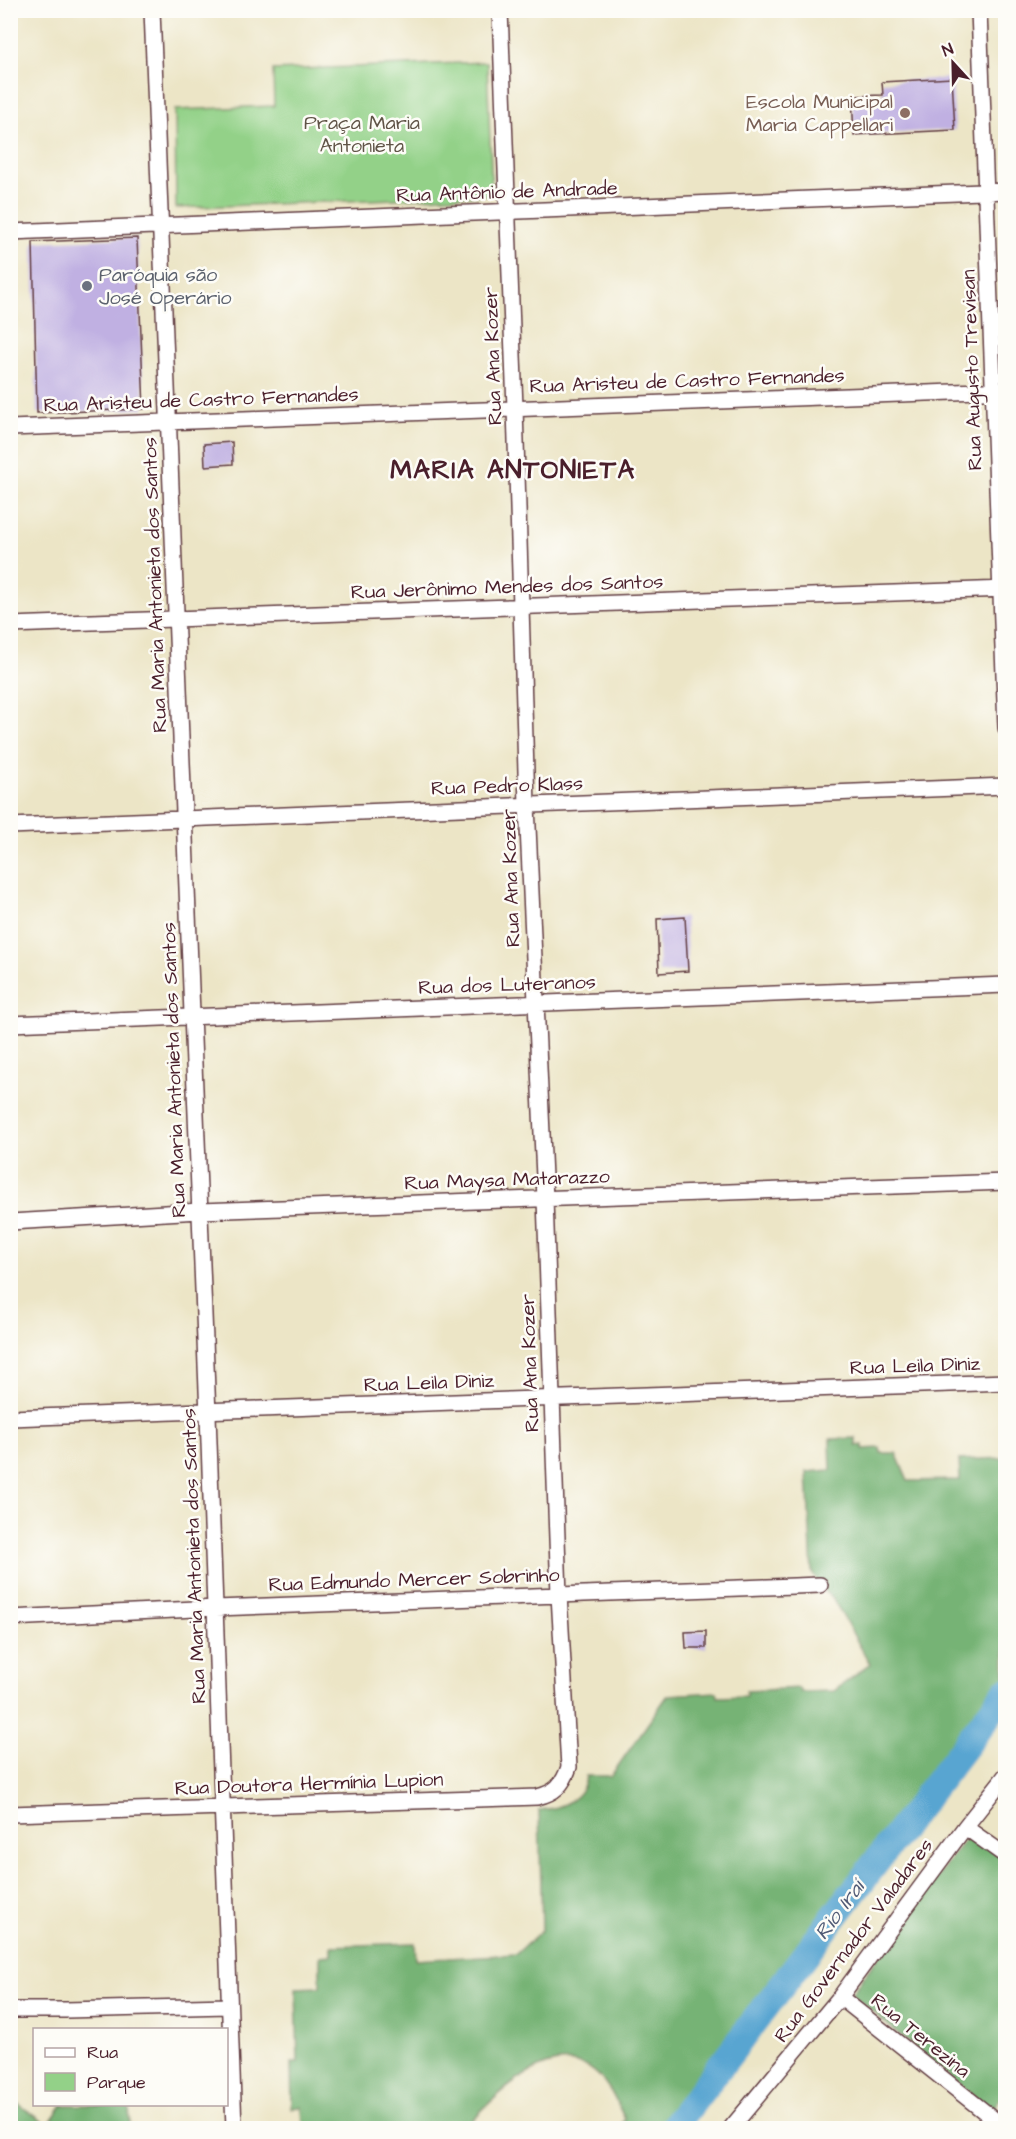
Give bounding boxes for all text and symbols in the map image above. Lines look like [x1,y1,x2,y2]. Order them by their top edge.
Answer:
north arrow [923,33,983,93]
text: N [939,38,957,62]
place label: Escola Municipal Maria Cappellari [746,88,893,139]
marker: Escola Municipal Maria Cappellari [898,106,912,120]
park label: Praça Maria Antonieta [304,109,420,160]
street label: Rua Antônio de Andrade [396,174,618,210]
place label: Paróquia são José Operário [99,261,232,312]
street label: Rua Augusto Trevisan [954,269,991,471]
marker: Paróquia são José Operário [80,279,94,293]
street label: Rua Ana Kozer [477,286,509,426]
street label: Rua Aristeu de Castro Fernandes [529,362,845,400]
street label: Rua Aristeu de Castro Fernandes [43,381,359,419]
street label: Rua Maria Antonieta dos Santos [136,437,174,733]
district label: MARIA ANTONIETA [390,452,636,488]
street label: Rua Jerônimo Mendes dos Santos [350,568,664,606]
street label: Rua Pedro Klass [430,769,584,803]
street label: Rua Ana Kozer [495,808,527,948]
street label: Rua Maria Antonieta dos Santos [155,922,193,1218]
street label: Rua dos Luteranos [418,968,596,1002]
street label: Rua Maysa Matarazzo [404,1162,610,1199]
street label: Rua Ana Kozer [514,1293,546,1433]
street label: Rua Leila Diniz [849,1350,981,1382]
street label: Rua Leila Diniz [363,1367,495,1399]
street label: Rua Maria Antonieta dos Santos [175,1408,213,1704]
street label: Rua Edmundo Mercer Sobrinho [268,1561,560,1599]
street label: Rua Doutora Hermínia Lupion [174,1765,444,1803]
street label: Rua Governador Valadares [768,1833,940,2048]
water label: Rio Iraí [808,1872,873,1946]
street label: Rua Terezina [865,1987,976,2085]
legend [33,2028,228,2106]
text: Rua [87,2040,118,2065]
text: Parque [87,2070,146,2095]

